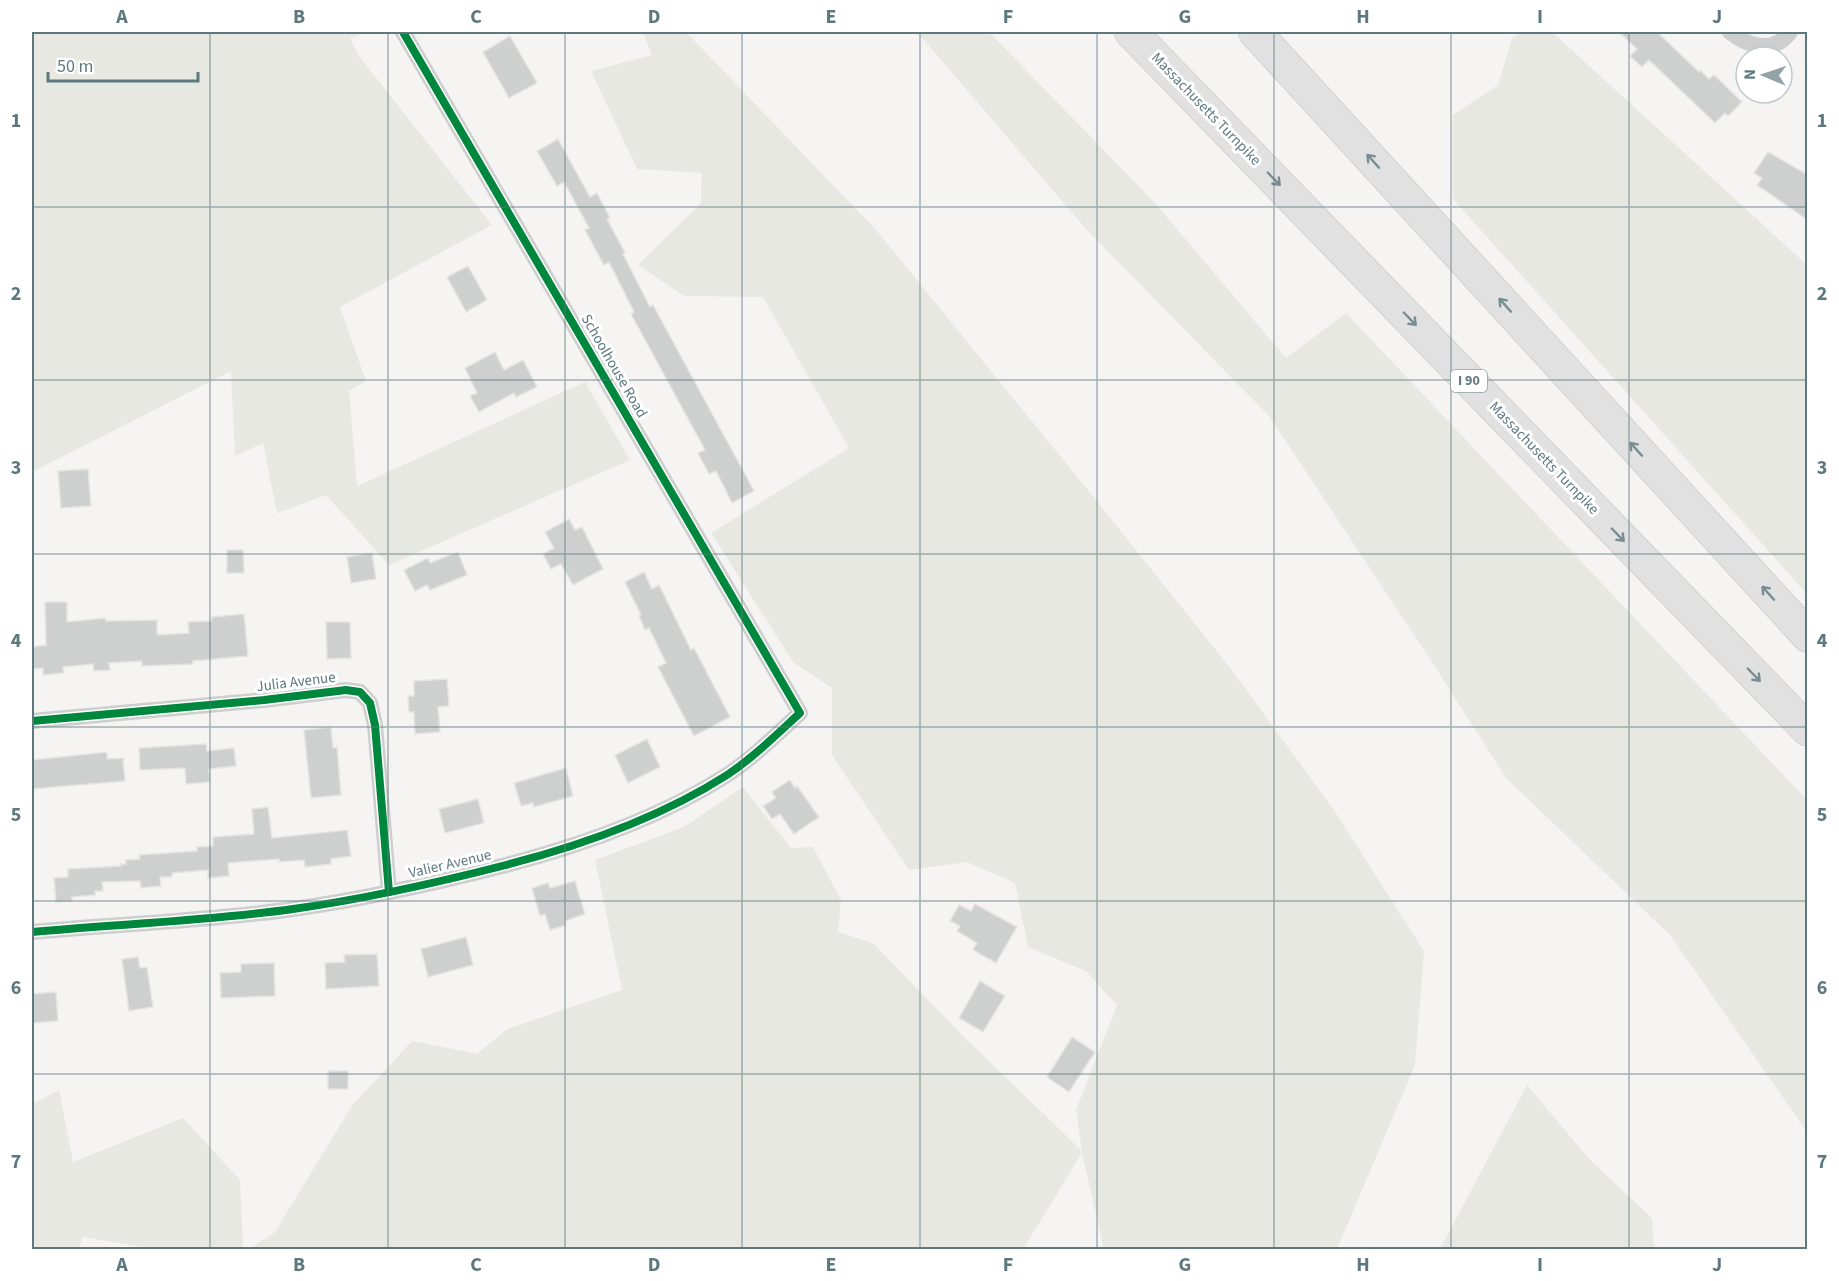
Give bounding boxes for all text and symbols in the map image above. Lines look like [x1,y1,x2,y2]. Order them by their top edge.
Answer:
text: A [115,3,128,31]
text: B [293,3,305,31]
text: C [470,3,482,31]
text: D [648,3,660,31]
text: E [826,3,836,31]
text: F [1003,3,1013,31]
text: G [1179,3,1191,31]
text: H [1356,3,1370,31]
text: I [1537,3,1543,31]
text: J [1712,3,1722,31]
scale bar [48,45,198,83]
north arrow [1734,45,1794,105]
street label: Massachusetts Turnpike [1146,48,1266,170]
text: 50 m [57,54,93,79]
text: N [1739,69,1761,80]
text: 1 [11,107,21,135]
text: 1 [1817,107,1827,135]
one-way arrow [1366,154,1380,169]
one-way arrow [1267,172,1281,187]
text: 2 [11,280,21,308]
text: 2 [1817,280,1827,308]
one-way arrow [1498,298,1512,313]
street label: Schoolhouse Road [576,310,652,422]
one-way arrow [1402,312,1417,327]
road number: I 90 [1451,370,1487,392]
street label: Massachusetts Turnpike [1484,397,1604,519]
one-way arrow [1629,441,1644,456]
text: 3 [11,454,21,482]
text: 3 [1817,454,1827,482]
one-way arrow [1611,527,1626,542]
one-way arrow [1761,585,1775,600]
text: 4 [11,627,22,655]
text: 4 [1817,627,1828,655]
street label: Julia Avenue [255,667,337,697]
one-way arrow [1747,667,1762,682]
text: 5 [11,801,21,829]
text: 5 [1817,801,1827,829]
street label: Valier Avenue [407,844,493,884]
text: 6 [11,974,21,1002]
text: 6 [1817,974,1827,1002]
text: 7 [11,1148,21,1176]
text: 7 [1817,1148,1827,1176]
text: A [115,1251,128,1279]
text: B [293,1251,305,1279]
text: C [470,1251,482,1279]
text: D [648,1251,660,1279]
text: E [826,1251,836,1279]
text: F [1003,1251,1013,1279]
text: G [1179,1251,1191,1279]
text: H [1356,1251,1370,1279]
text: I [1537,1251,1543,1279]
text: J [1712,1251,1722,1279]

